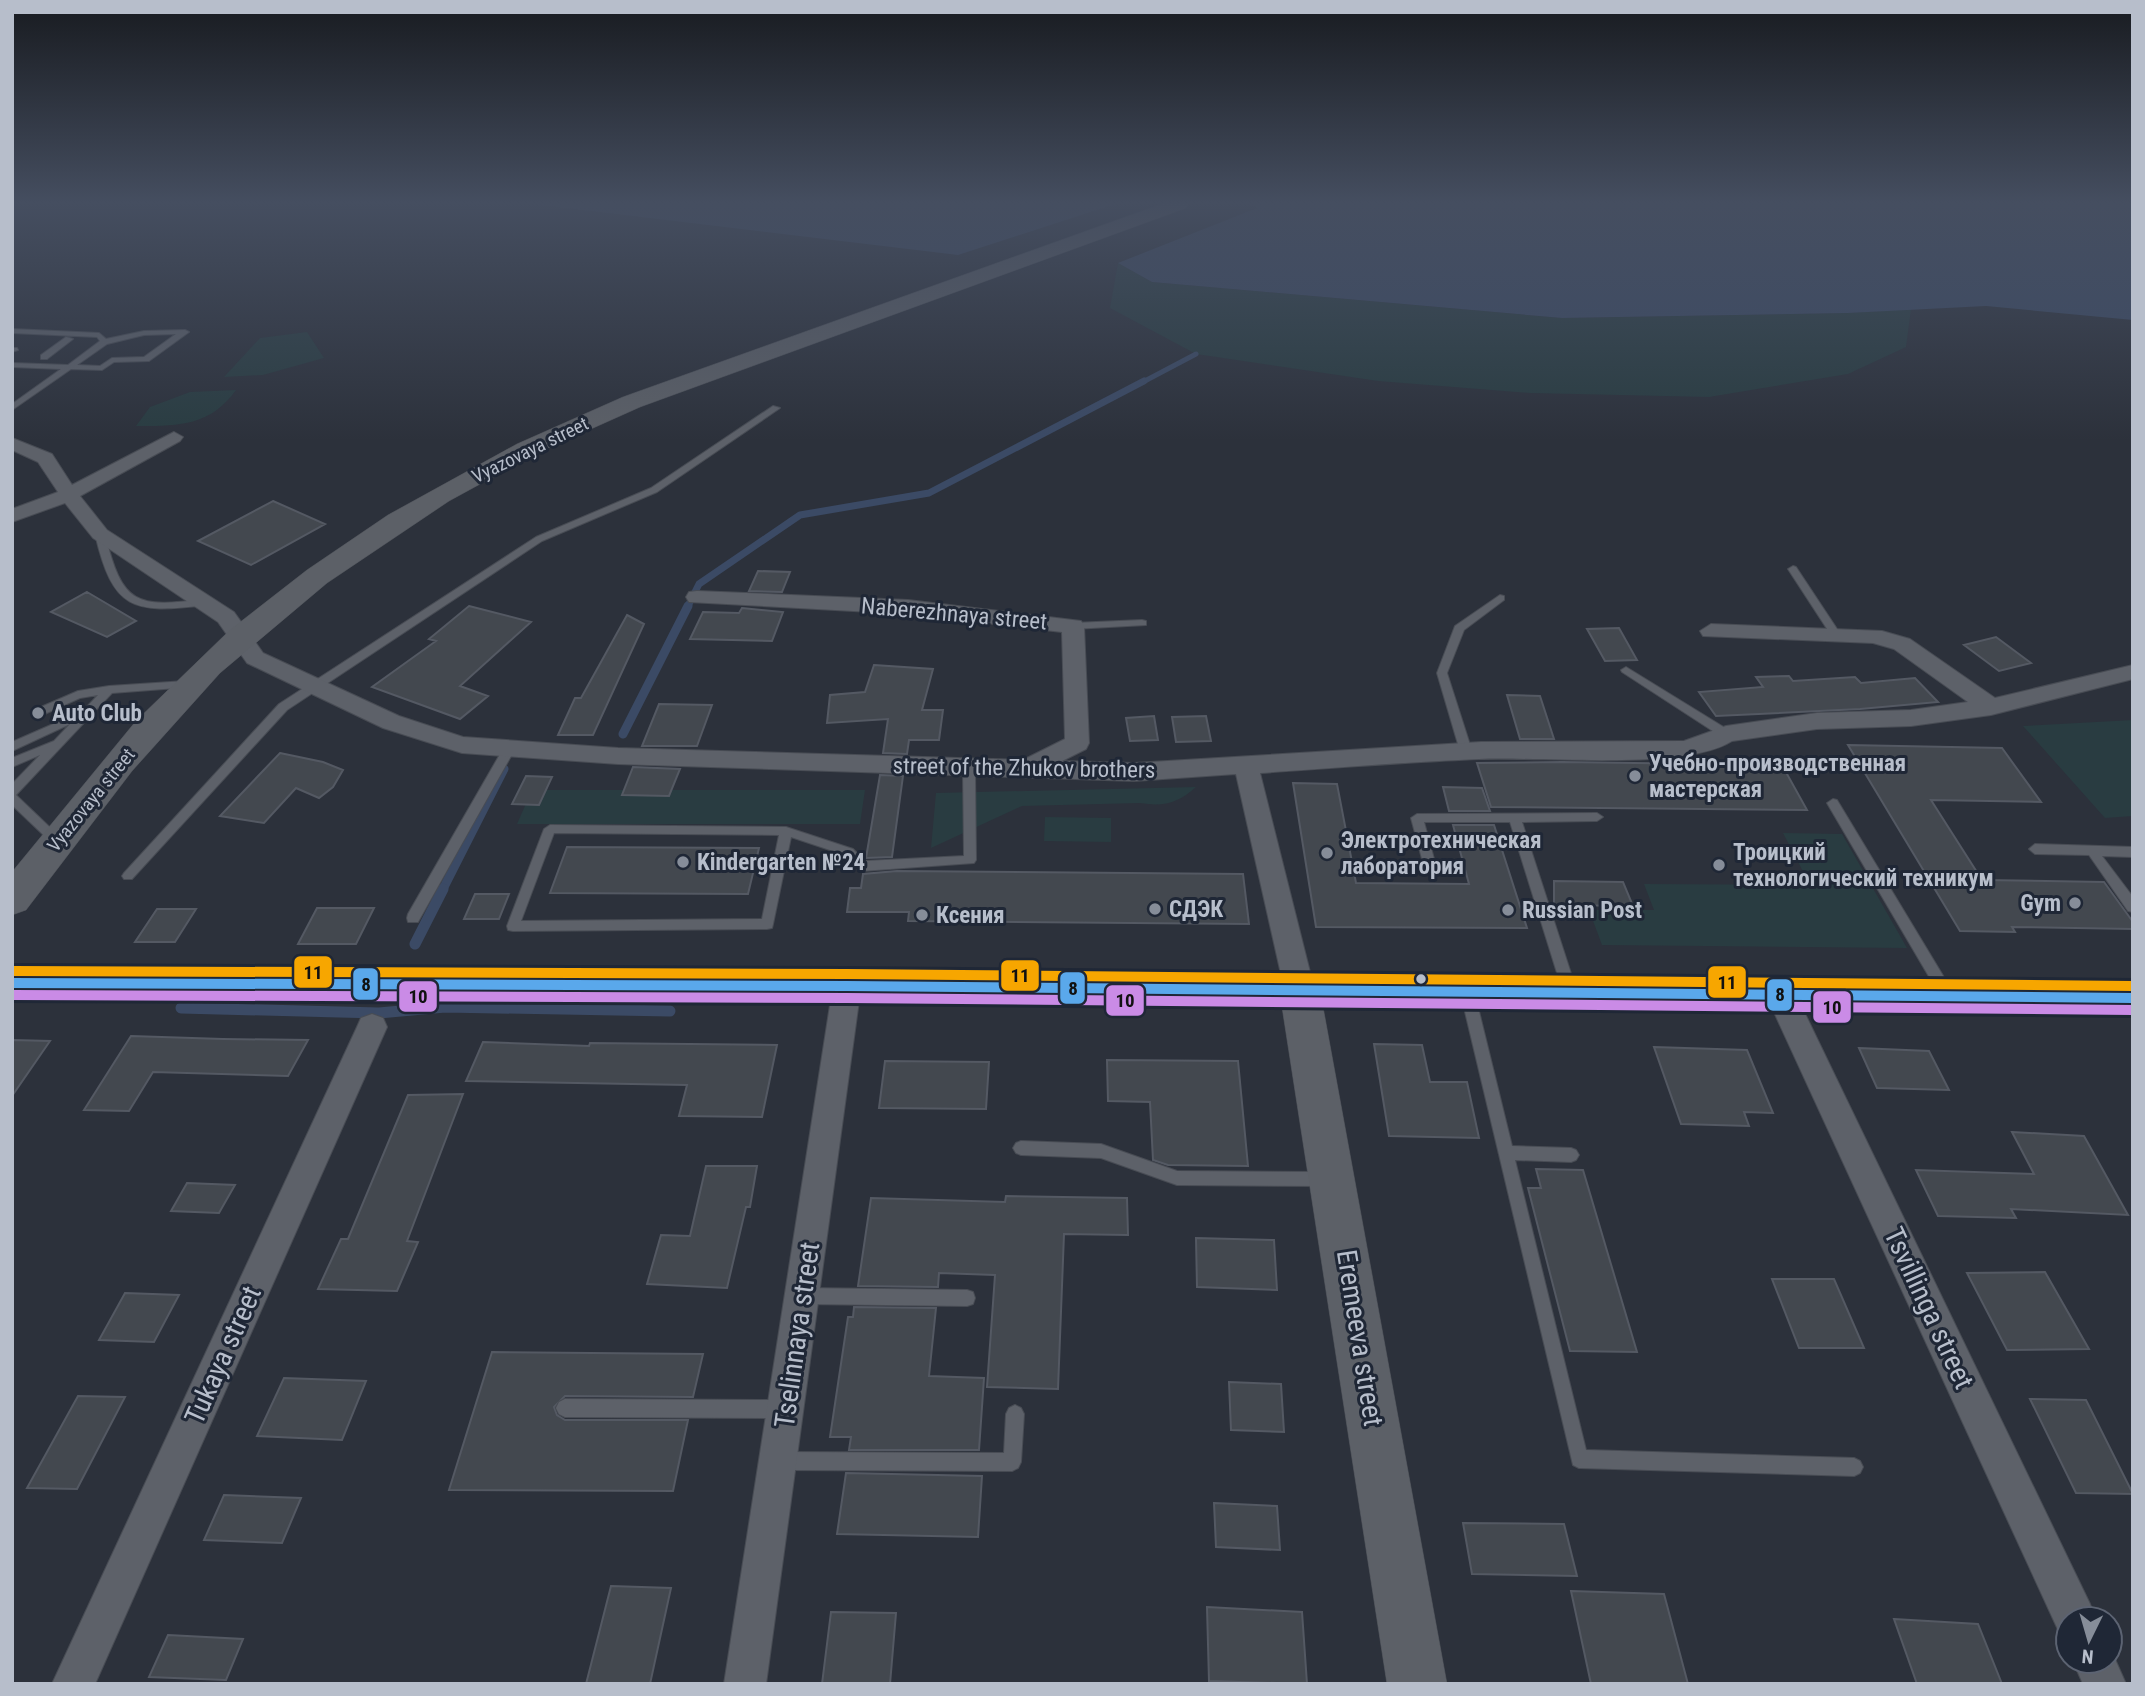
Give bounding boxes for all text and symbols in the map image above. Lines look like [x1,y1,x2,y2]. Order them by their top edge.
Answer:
street label: Vyazovaya street [468,412,592,488]
street label: Naberezhnaya street [860,592,1048,636]
place label: Auto Club [52,700,142,727]
marker: Auto Club [30,705,46,721]
street label: Vyazovaya street [42,744,140,856]
place label: Учебно-производственная мастерская [1649,750,1906,803]
street label: street of the Zhukov brothers [892,752,1156,784]
marker: Учебно-производственная мастерская [1627,768,1643,784]
place label: Электротехническая лаборатория [1341,827,1542,880]
place label: Троицкий технологический техникум [1733,839,1994,892]
marker: Электротехническая лаборатория [1319,845,1335,861]
place label: Kindergarten №24 [697,849,865,876]
marker: Kindergarten №24 [675,854,691,870]
marker: Троицкий технологический техникум [1711,857,1727,873]
place label: Gym [2020,890,2061,917]
marker: Gym [2067,895,2083,911]
place label: СДЭК [1169,896,1224,923]
place label: Russian Post [1522,897,1642,924]
marker: СДЭК [1147,901,1163,917]
place label: Ксения [936,902,1005,929]
marker: Russian Post [1500,902,1516,918]
marker: Ксения [914,907,930,923]
line badge: 11 [293,955,333,989]
line badge: 11 [1000,959,1040,992]
text: 11 [303,961,323,984]
text: 11 [1010,964,1030,987]
line badge: 11 [1707,965,1747,999]
line badge: 8 [352,967,379,1001]
line badge: 8 [1059,971,1086,1005]
text: 11 [1717,971,1737,994]
unlabelled marker [1414,972,1428,986]
text: 8 [361,973,371,996]
text: 8 [1068,977,1078,1000]
line badge: 8 [1766,978,1793,1012]
line badge: 10 [398,980,438,1013]
text: 8 [1775,983,1785,1006]
line badge: 10 [1105,984,1145,1017]
text: 10 [408,985,428,1008]
text: 10 [1115,989,1135,1012]
line badge: 10 [1812,990,1852,1024]
text: 10 [1822,996,1842,1019]
street label: Tsvillinga street [1877,1222,1981,1394]
street label: Tselinnaya street [768,1240,826,1430]
street label: Eremeeva street [1330,1248,1390,1428]
street label: Tukaya street [178,1281,268,1429]
north arrow [2054,1605,2124,1675]
text: N [2081,1644,2094,1668]

